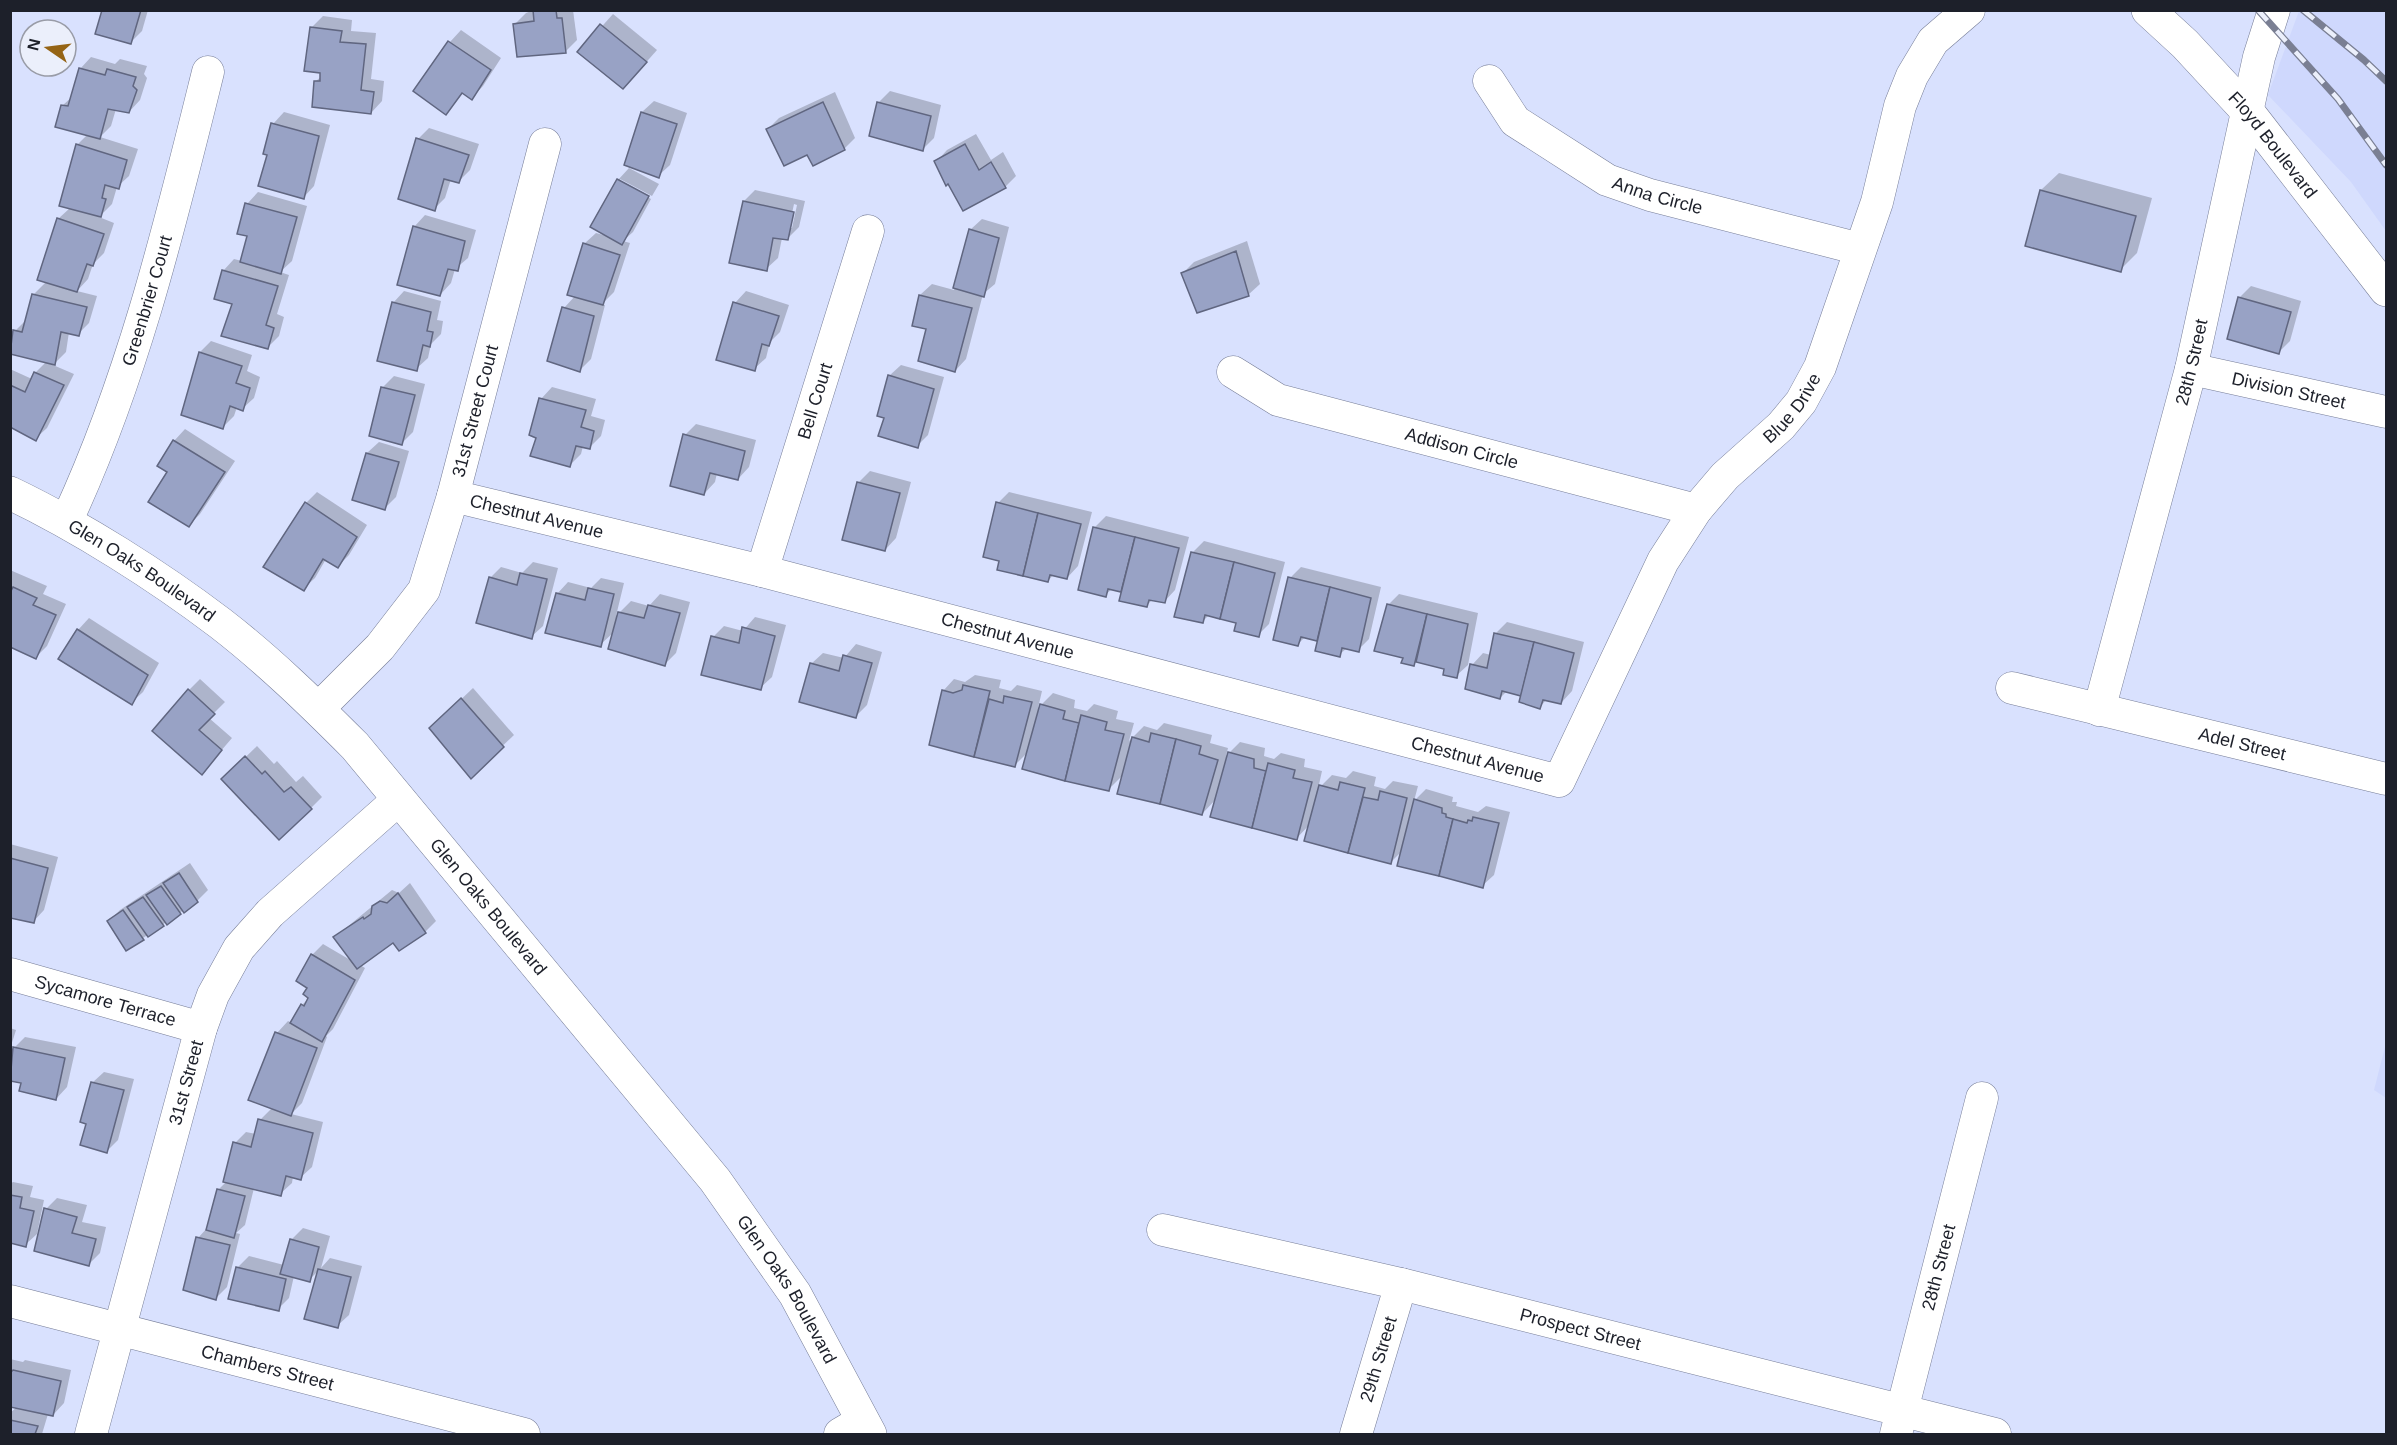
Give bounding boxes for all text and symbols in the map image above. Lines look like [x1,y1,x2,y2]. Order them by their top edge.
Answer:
north arrow [18,18,78,78]
text: N [24,37,44,52]
street label: Floyd Boulevard [2224,88,2321,202]
street label: Anna Circle [1610,173,1705,218]
street label: Greenbrier Court [118,233,176,368]
street label: 28th Street [2172,317,2212,408]
street label: 31st Street Court [448,343,502,479]
street label: Bell Court [794,360,836,442]
street label: Division Street [2230,368,2348,413]
street label: Blue Drive [1759,370,1825,447]
street label: Addison Circle [1403,424,1520,473]
street label: Chestnut Avenue [468,490,605,542]
street label: Glen Oaks Boulevard [65,515,219,626]
street label: Chestnut Avenue [939,609,1076,663]
street label: Adel Street [2197,724,2288,764]
street label: Chestnut Avenue [1409,732,1546,787]
street label: Glen Oaks Boulevard [426,835,551,979]
street label: Sycamore Terrace [32,971,178,1030]
street label: 31st Street [165,1038,207,1127]
street label: Glen Oaks Boulevard [733,1211,840,1367]
street label: 28th Street [1918,1222,1959,1313]
street label: Prospect Street [1518,1304,1643,1354]
street label: 29th Street [1356,1314,1401,1404]
street label: Chambers Street [199,1341,336,1394]

